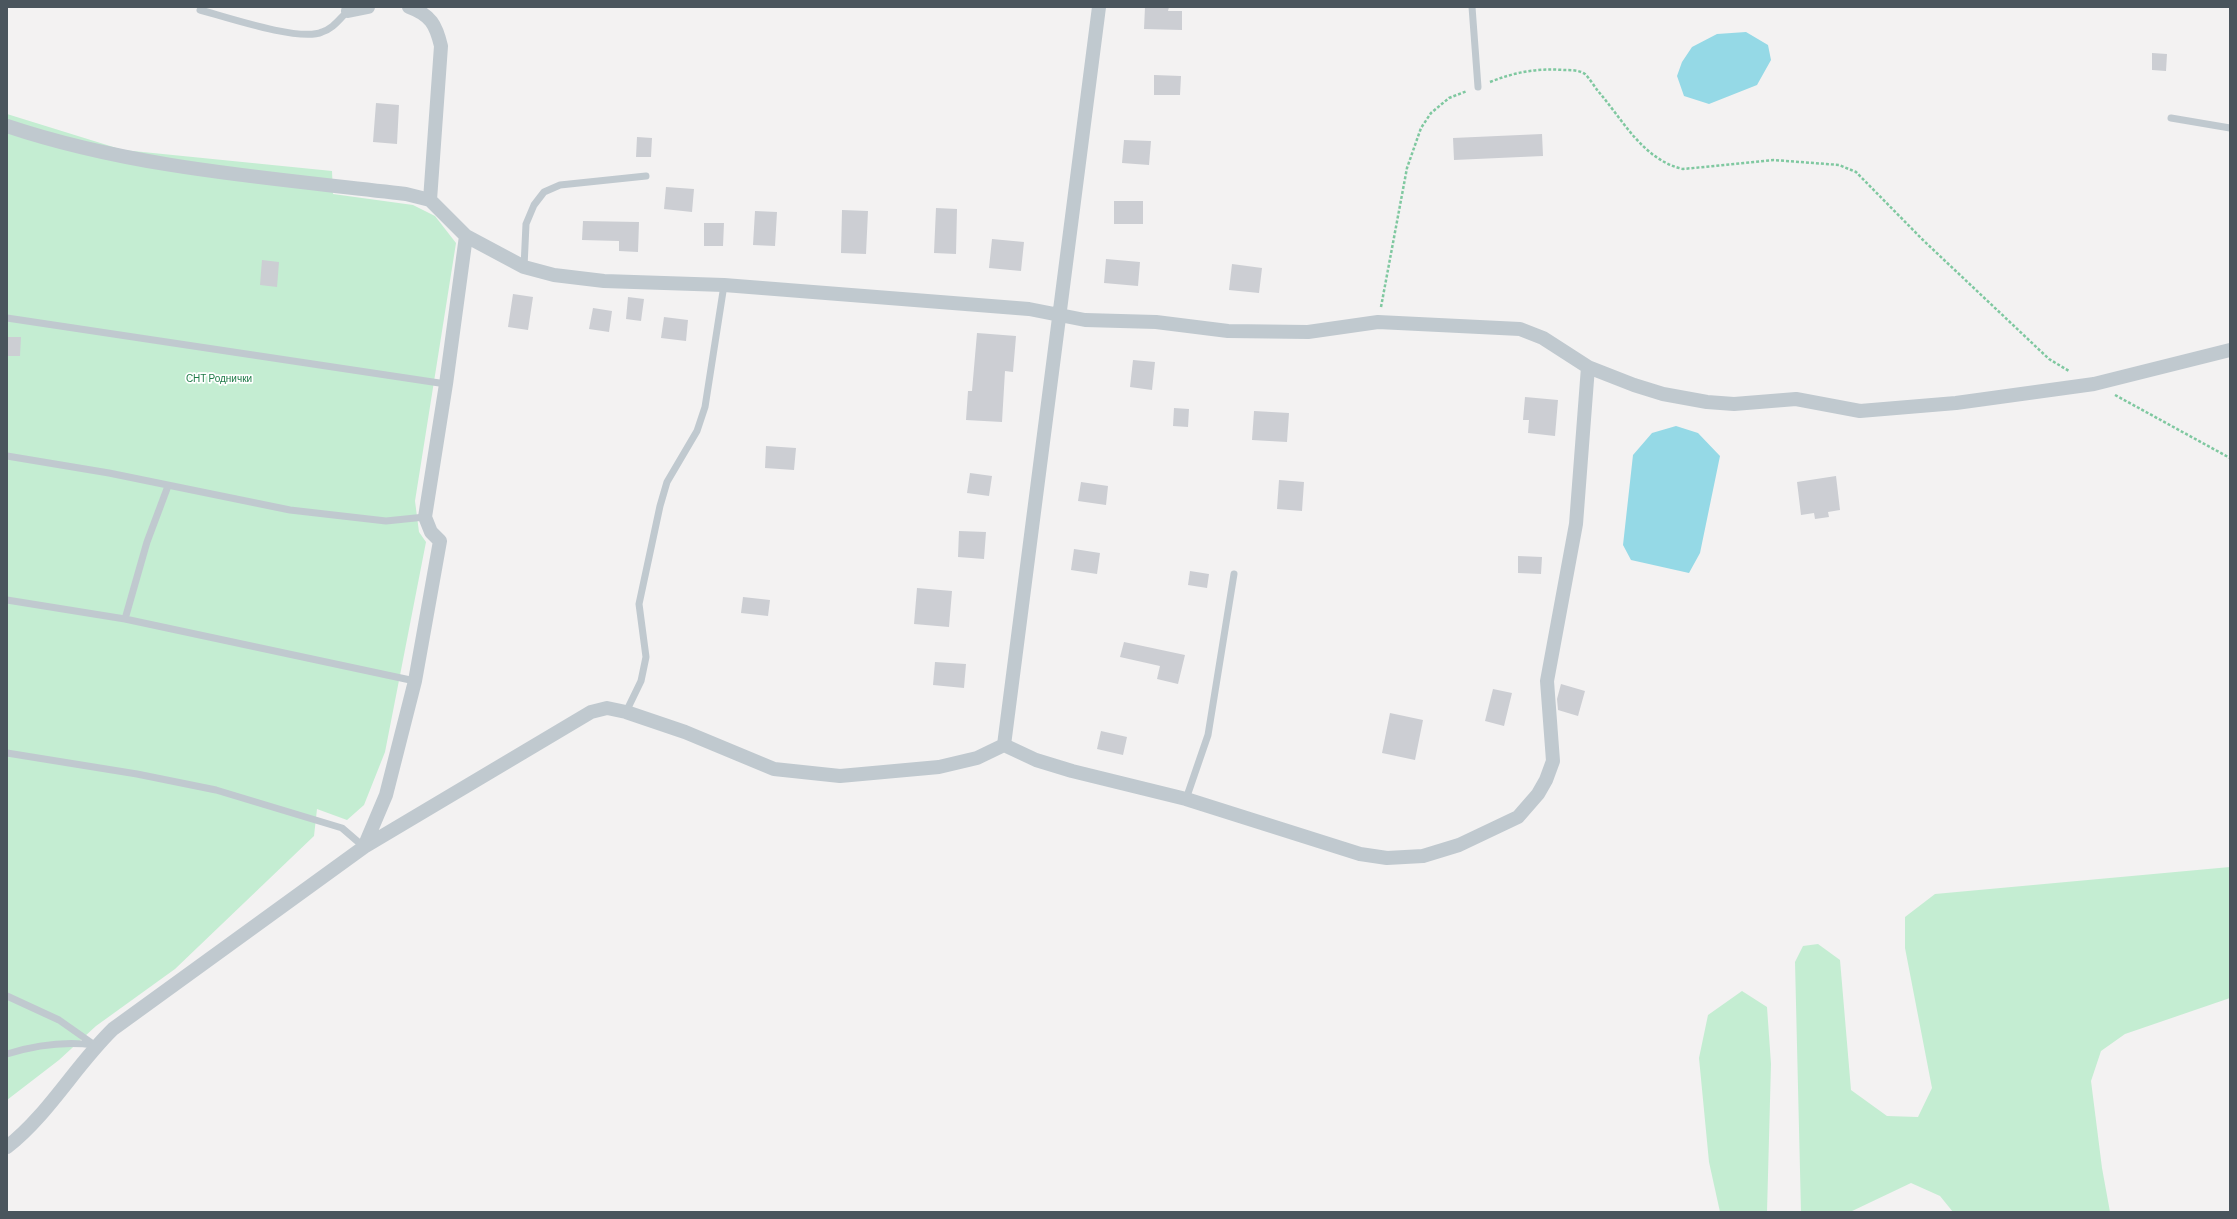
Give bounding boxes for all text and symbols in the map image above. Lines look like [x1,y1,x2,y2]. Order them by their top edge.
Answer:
park label: СНТ Роднички [186,373,252,385]

